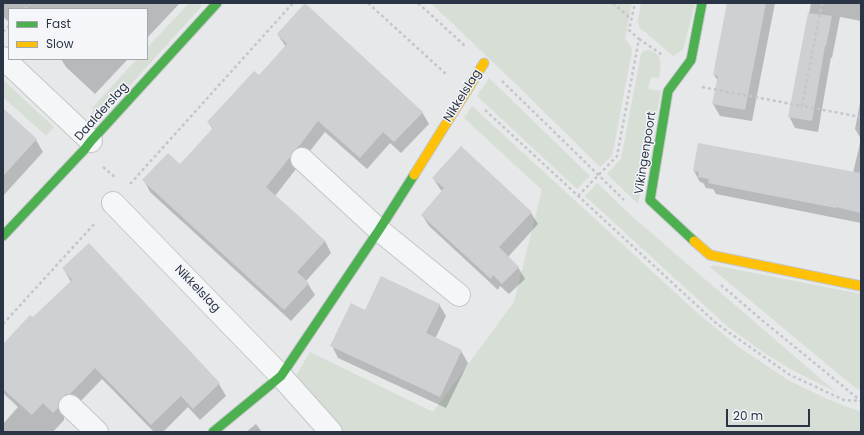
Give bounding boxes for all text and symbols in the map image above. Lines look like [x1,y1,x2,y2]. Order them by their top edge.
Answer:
legend [8,8,148,60]
text: Fast [46,15,71,32]
text: Slow [46,35,74,52]
street label: Nikkelslag [441,67,485,125]
street label: Daalderslag [72,80,132,144]
street label: Vikingenpoort [632,111,660,195]
street label: Nikkelslag [171,263,223,315]
scale bar [728,401,812,427]
text: 20 m [733,407,763,424]

